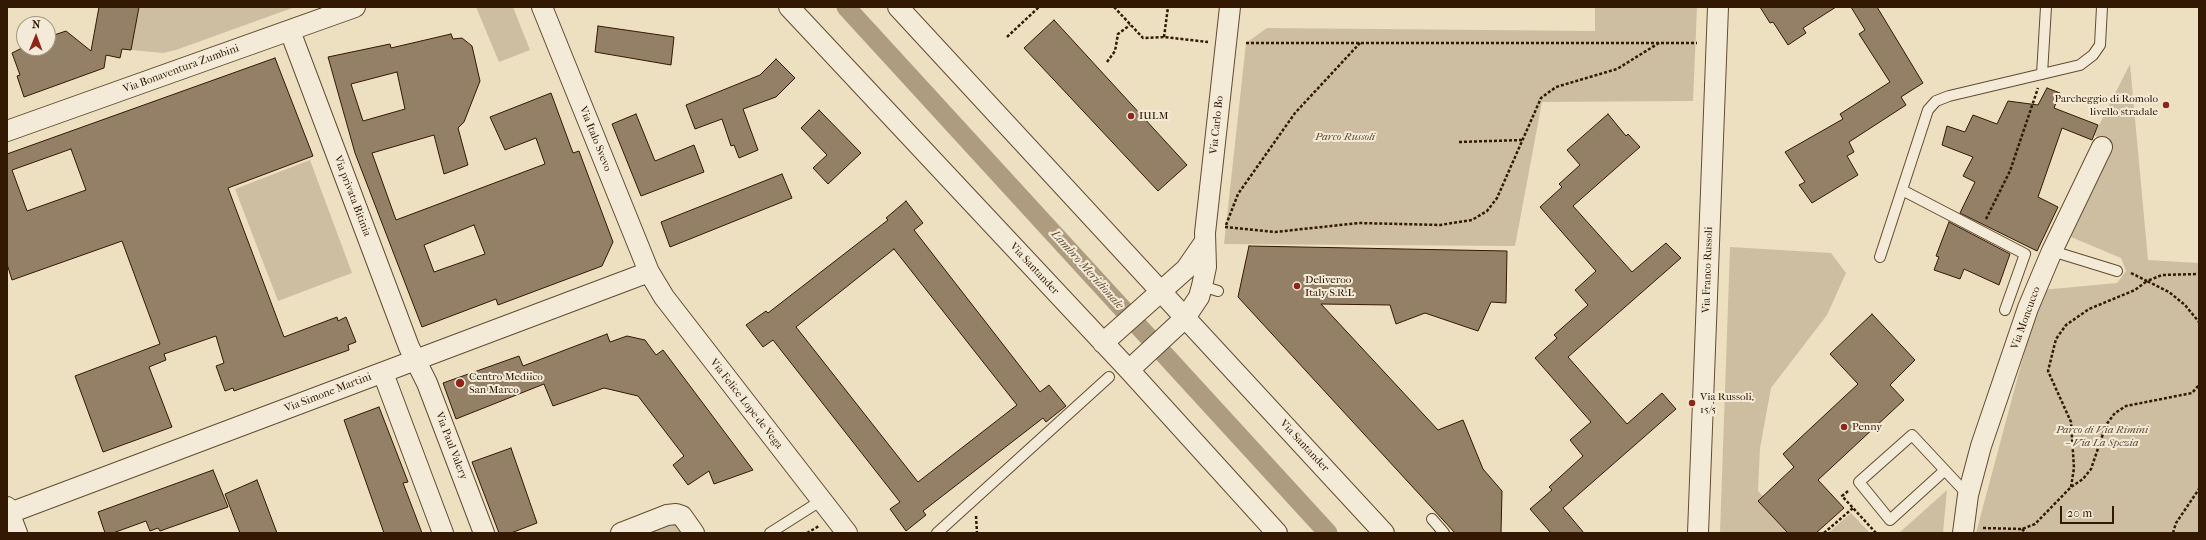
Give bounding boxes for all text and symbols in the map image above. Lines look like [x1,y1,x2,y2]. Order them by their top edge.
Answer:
north arrow [16,16,56,56]
text: N [32,18,40,31]
street label: Via Bonaventura Zumbini [121,42,241,96]
place label: Parcheggio di Romolo livello stradale [2054,92,2158,118]
street label: Via Carlo Bo [1207,95,1227,155]
marker: Parcheggio di Romolo livello stradale [2161,100,2171,110]
street label: Via Italo Svevo [576,105,614,173]
place label: IULM [1139,109,1169,123]
marker: IULM [1126,111,1136,121]
park label: Parco Russoli [1315,130,1375,144]
street label: Via privata Bitinia [331,154,373,238]
street label: Via Franco Russoli [1700,227,1716,313]
water label: Lambro Meridionale [1048,228,1126,312]
street label: Via Santander [1007,240,1061,298]
place label: Deliveroo Italy S.R.L [1305,273,1354,299]
marker: Deliveroo Italy S.R.L [1292,281,1302,291]
street label: Via Moncucco [2009,285,2043,351]
street label: Via Felice Lope de Vega [707,356,785,452]
street label: Via Simone Martini [283,370,373,416]
place label: Centro Mediico San Marco [469,370,543,396]
marker: Centro Mediico San Marco [454,377,466,389]
place label: Via Russoli, 15/5 [1700,390,1754,416]
marker: Via Russoli, 15/5 [1687,398,1697,408]
street label: Via Paul Valery [432,410,470,482]
street label: Via Santander [1277,417,1331,475]
place label: Penny [1852,420,1882,434]
marker: Penny [1839,422,1849,432]
park label: Parco di Via Rimini – Via La Spezia [2056,423,2148,449]
scale bar [2062,498,2116,524]
text: 20 m [2067,506,2092,520]

